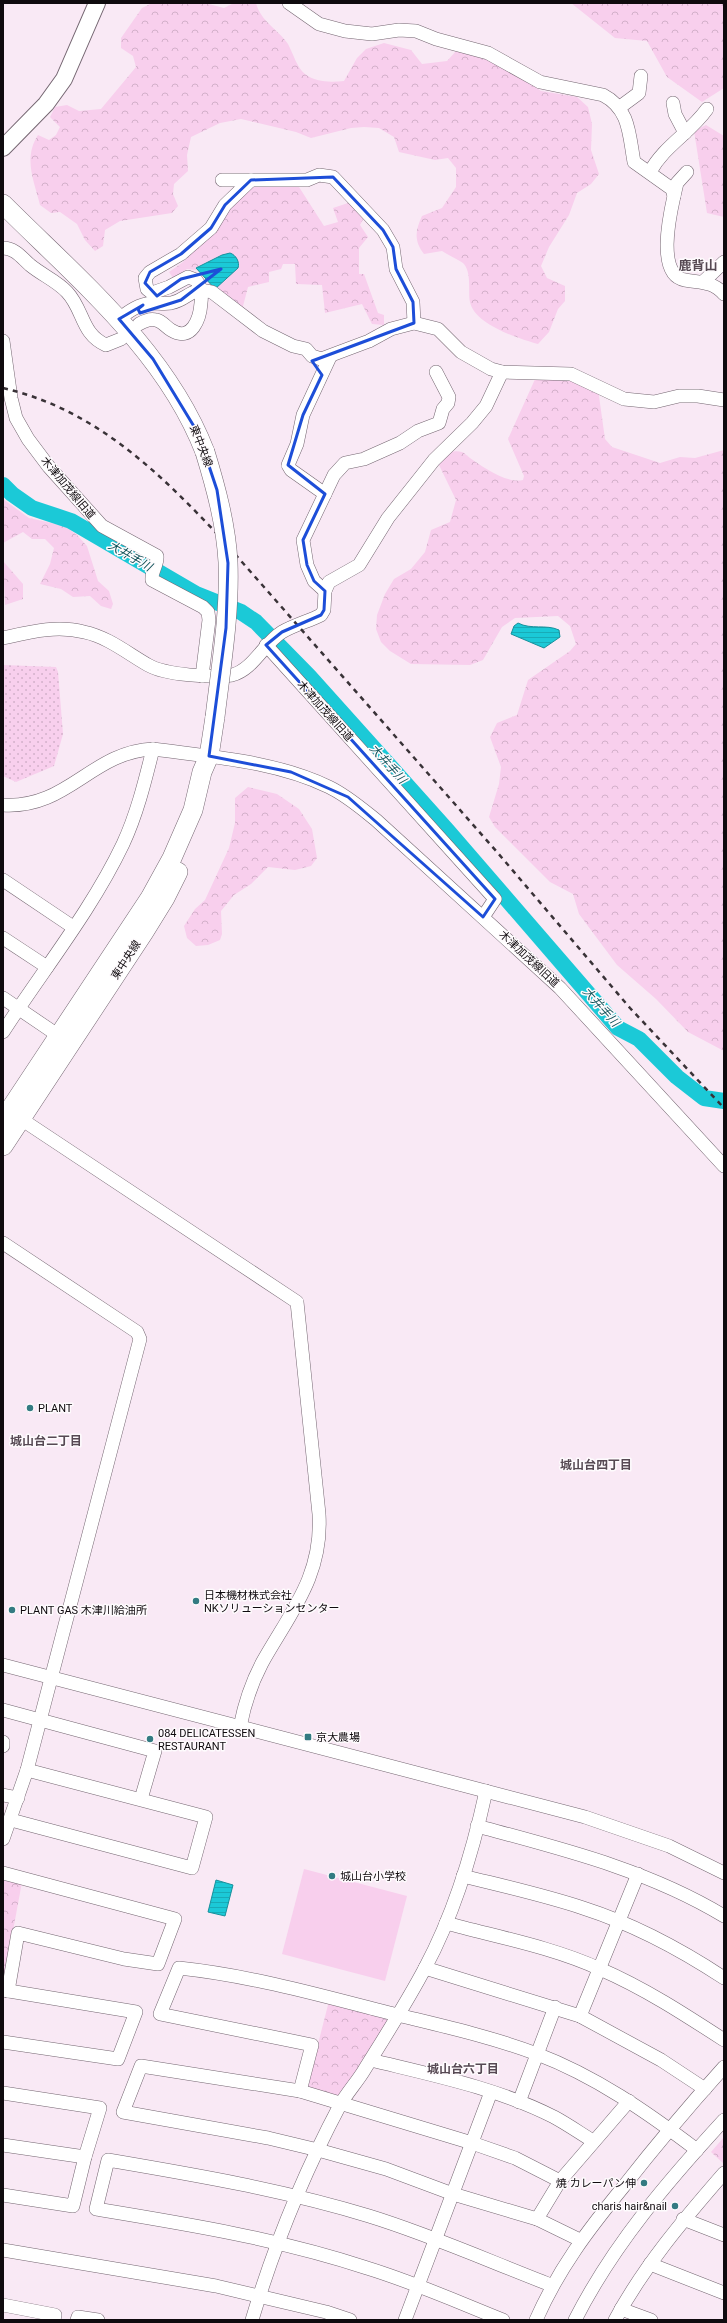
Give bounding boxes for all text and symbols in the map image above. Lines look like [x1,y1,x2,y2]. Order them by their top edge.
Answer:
district label: 鹿背山 [678,258,718,273]
street label: 東中央線 [187,423,215,469]
street label: 木津加茂線旧道 [38,454,98,522]
water label: 大井手川 [106,538,156,575]
street label: 木津加茂線旧道 [294,678,356,744]
water label: 大井手川 [367,741,411,788]
street label: 木津加茂線旧道 [496,928,562,990]
street label: 東中央線 [109,938,143,982]
water label: 大井手川 [580,984,624,1031]
place label: PLANT [38,1402,73,1415]
marker: PLANT [25,1403,35,1413]
district label: 城山台二丁目 [10,1434,82,1448]
district label: 城山台四丁目 [560,1458,632,1472]
place label: 日本機材株式会社 NKソリューションセンター [204,1589,340,1615]
marker: 日本機材株式会社 NKソリューションセンター [191,1596,201,1606]
place label: PLANT GAS 木津川給油所 [20,1604,148,1617]
marker: PLANT GAS 木津川給油所 [7,1605,17,1615]
place label: 084 DELICATESSEN RESTAURANT [158,1727,255,1753]
place label: 京大農場 [316,1731,360,1744]
marker: 京大農場 [303,1732,313,1742]
marker: 084 DELICATESSEN RESTAURANT [145,1734,155,1744]
place label: 城山台小学校 [340,1870,406,1883]
marker: 城山台小学校 [327,1871,337,1881]
district label: 城山台六丁目 [427,2062,499,2076]
place label: 焼 カレーパン伸 [556,2177,636,2190]
marker: 焼 カレーパン伸 [639,2178,649,2188]
place label: charis hair&nail [592,2200,667,2213]
marker: charis hair&nail [670,2201,680,2211]

